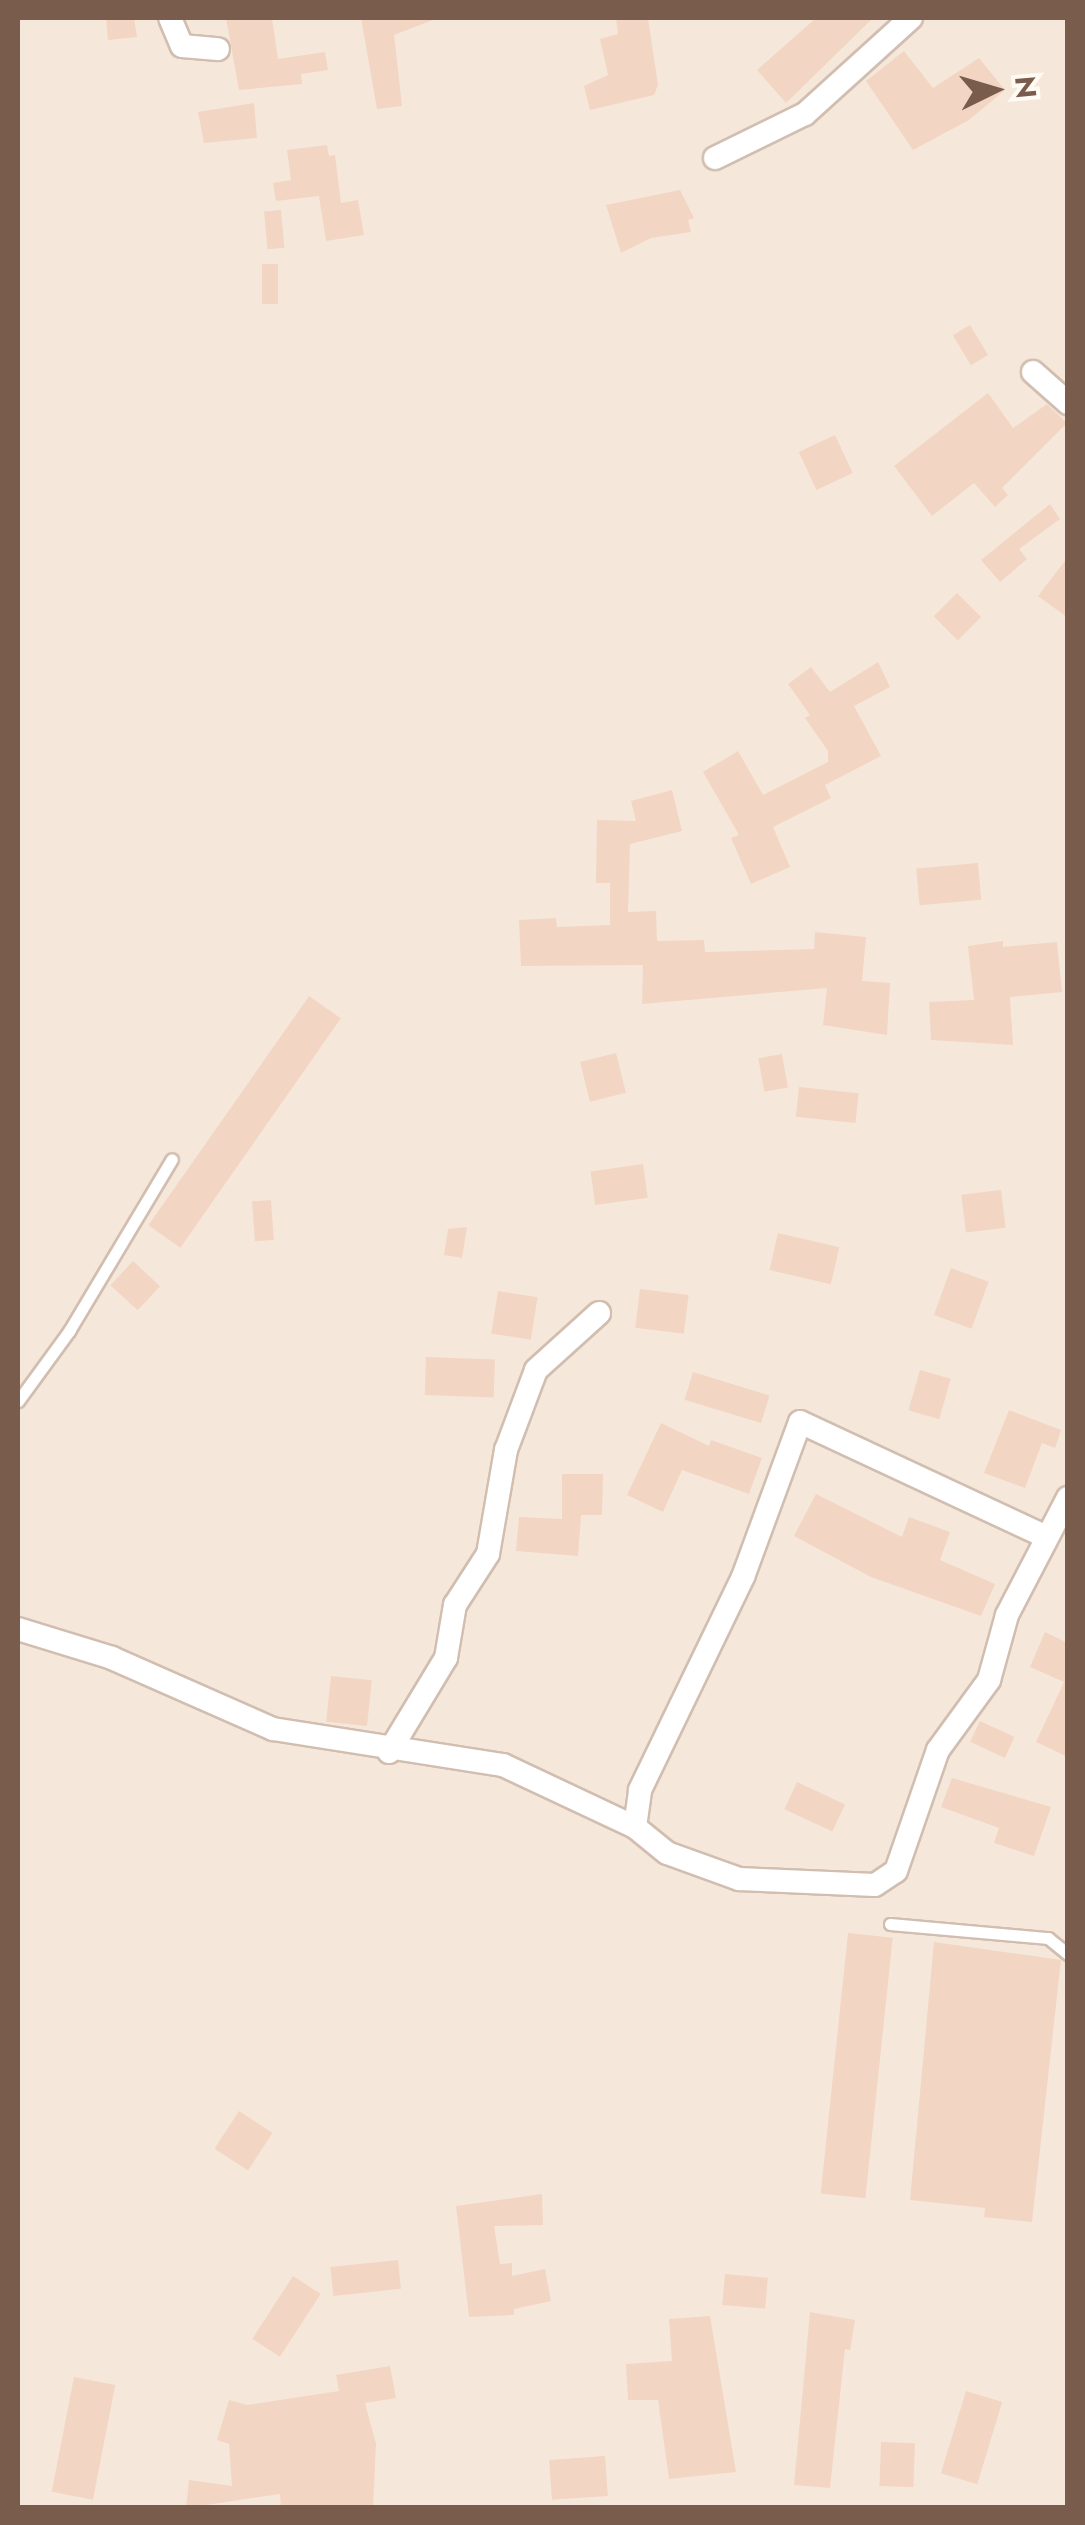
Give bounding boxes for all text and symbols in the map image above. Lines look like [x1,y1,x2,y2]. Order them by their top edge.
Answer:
north arrow [945,40,1045,140]
text: N [1004,74,1047,100]

